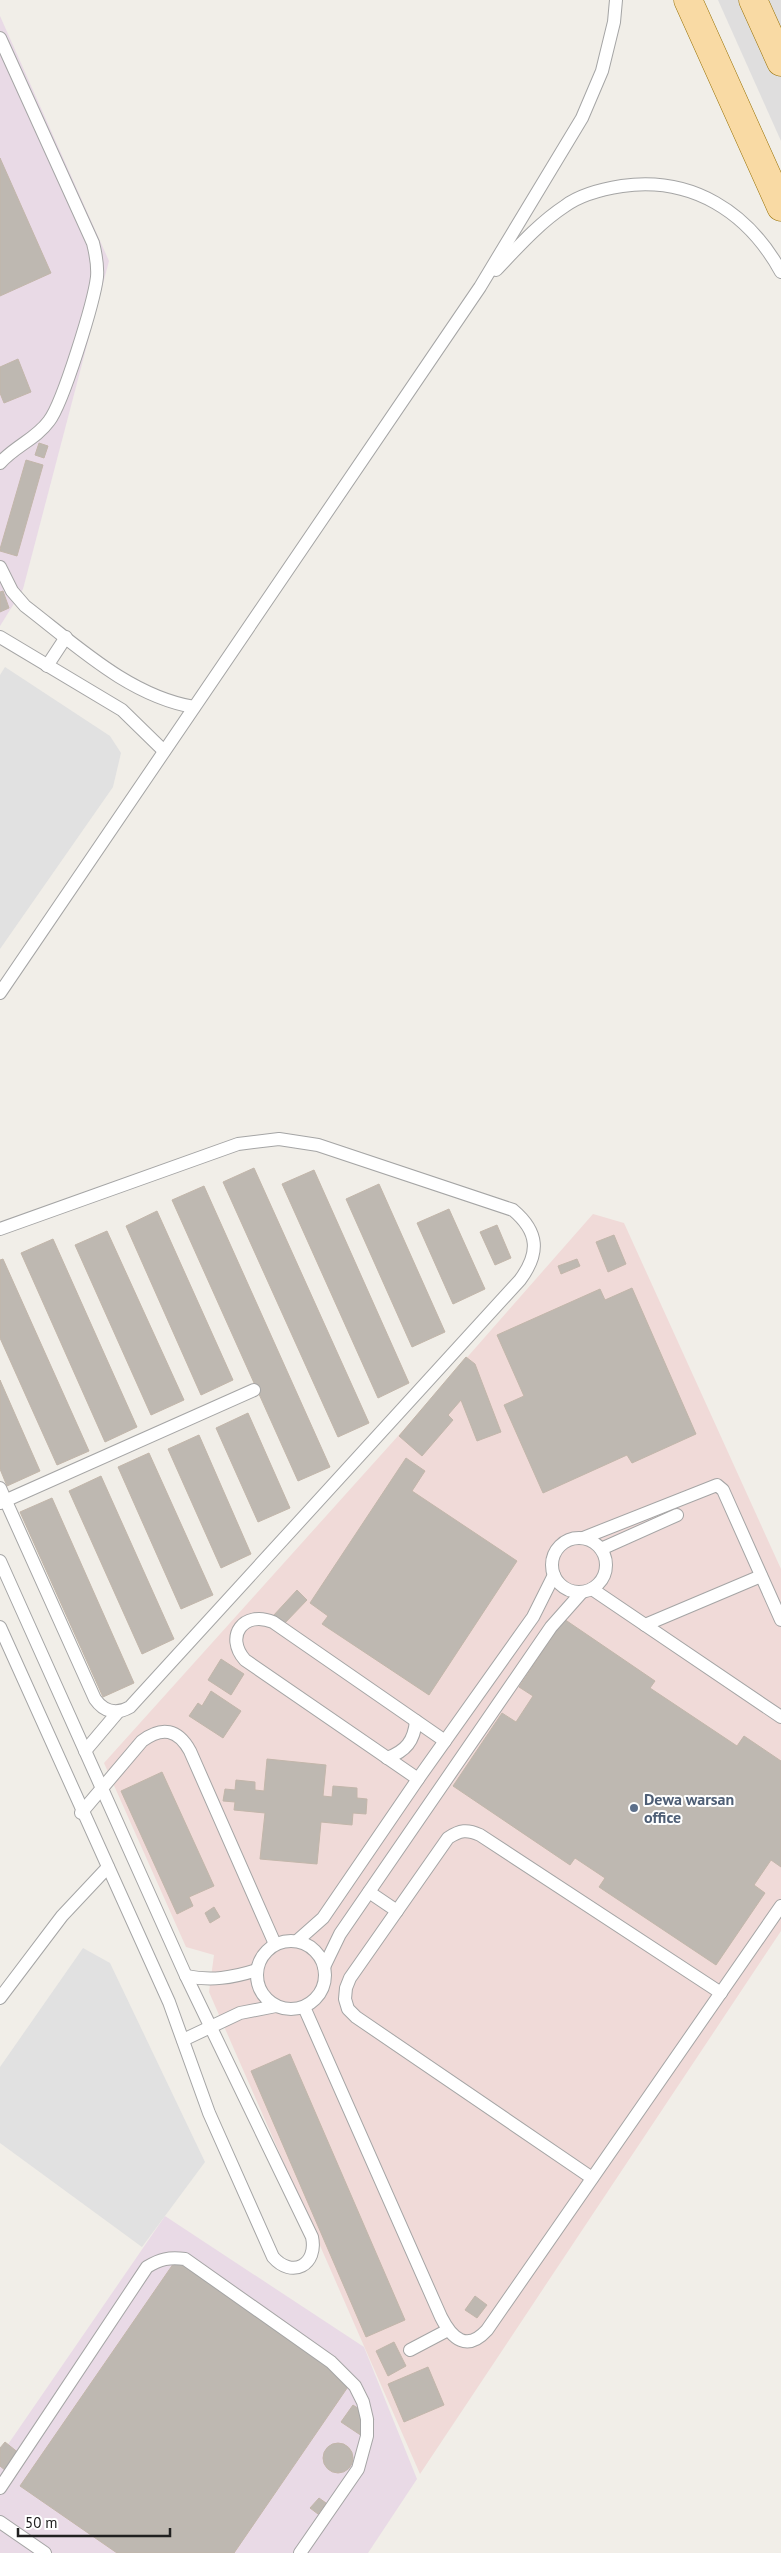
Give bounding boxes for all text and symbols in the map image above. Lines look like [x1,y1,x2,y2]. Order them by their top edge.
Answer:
place label: Dewa warsan office [644,1789,734,1827]
marker: Dewa warsan office [628,1802,640,1814]
scale bar [18,2506,170,2538]
text: 50 m [25,2513,58,2532]

